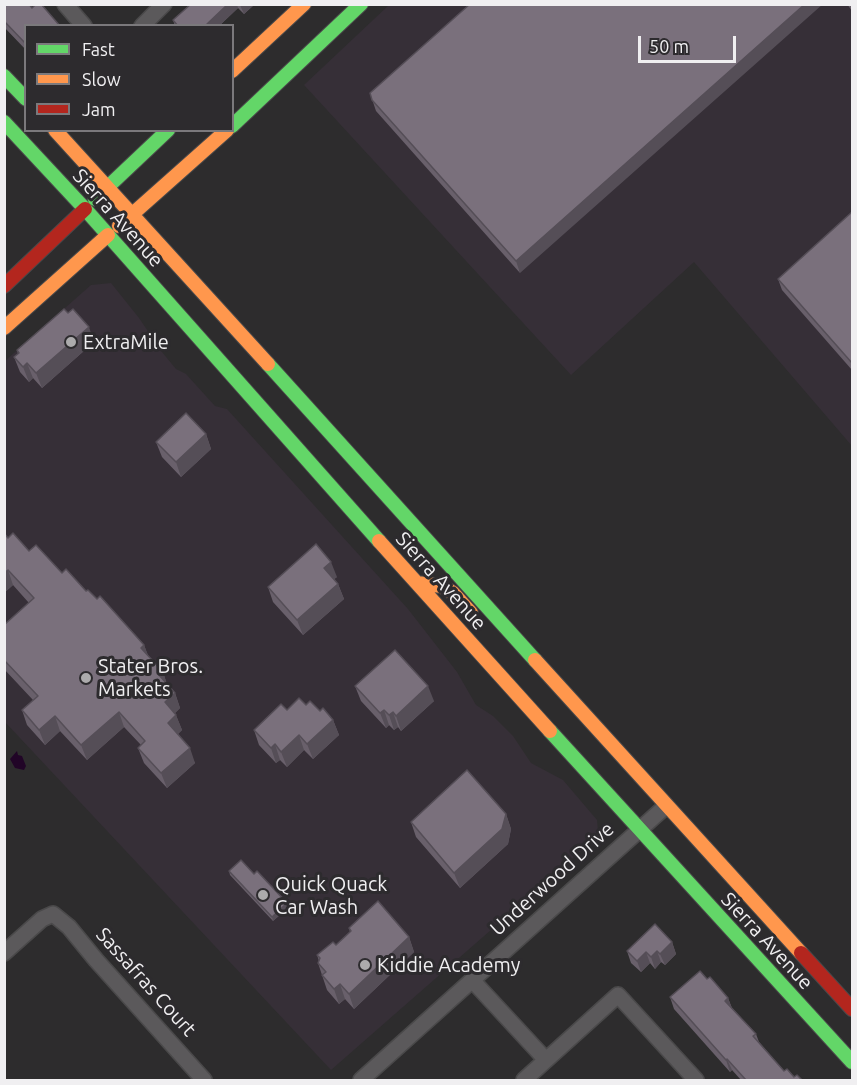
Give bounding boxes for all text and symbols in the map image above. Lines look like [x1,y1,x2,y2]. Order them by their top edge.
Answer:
legend [24,24,234,132]
scale bar [641,24,738,62]
text: 50 m [649,36,689,56]
text: Fast [82,39,115,59]
text: Slow [82,69,121,89]
text: Jam [82,99,116,119]
street label: Sierra Avenue [68,164,168,272]
place label: ExtraMile [83,330,169,354]
marker: ExtraMile [64,335,78,349]
street label: Sierra Avenue [391,527,491,635]
place label: Stater Bros. Markets [98,654,203,701]
marker: Stater Bros. Markets [79,671,93,685]
street label: Underwood Drive [485,817,619,941]
place label: Quick Quack Car Wash [275,872,387,919]
marker: Quick Quack Car Wash [256,888,270,902]
street label: Sierra Avenue [716,888,818,994]
street label: Sassafras Court [91,923,201,1041]
place label: Kiddie Academy [377,953,520,977]
marker: Kiddie Academy [358,958,372,972]

